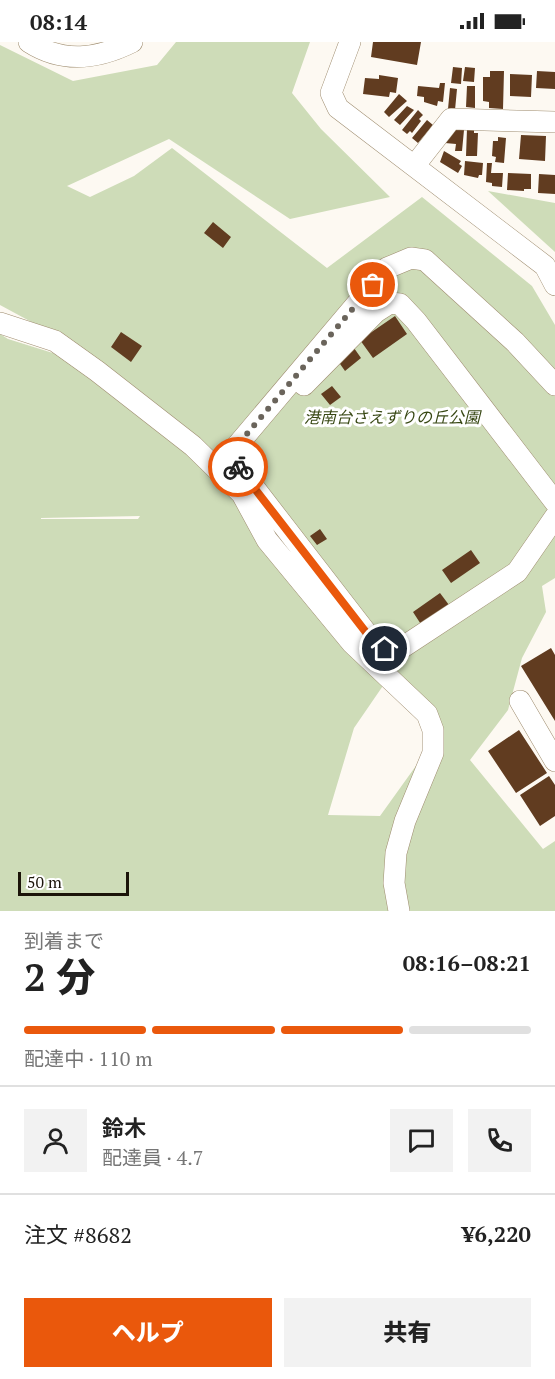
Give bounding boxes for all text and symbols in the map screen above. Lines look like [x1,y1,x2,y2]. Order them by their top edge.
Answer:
text: 08:14 [30,7,87,36]
pin [347,259,398,310]
icon: bag [356,268,389,301]
park label: 港南台さえずりの丘公園 [304,406,482,428]
courier [208,437,268,497]
icon: bike [222,451,255,484]
pin [359,623,410,674]
icon: home [368,632,401,665]
scale bar [18,869,129,896]
text: 50 m [27,871,62,893]
text: 到着まで [24,927,104,954]
text: 08:16–08:21 [403,948,531,977]
text: 2 分 [24,950,96,1002]
text: 配達中 · 110 m [24,1045,153,1072]
button: person [24,1109,87,1172]
button: chat [390,1109,453,1172]
button: phone [468,1109,531,1172]
text: 鈴木 [102,1113,146,1142]
text: 配達員 · 4.7 [102,1144,203,1171]
text: ¥6,220 [462,1219,531,1248]
text: 注文 #8682 [24,1220,132,1249]
button: ヘルプ [24,1298,272,1367]
button: 共有 [284,1298,531,1367]

